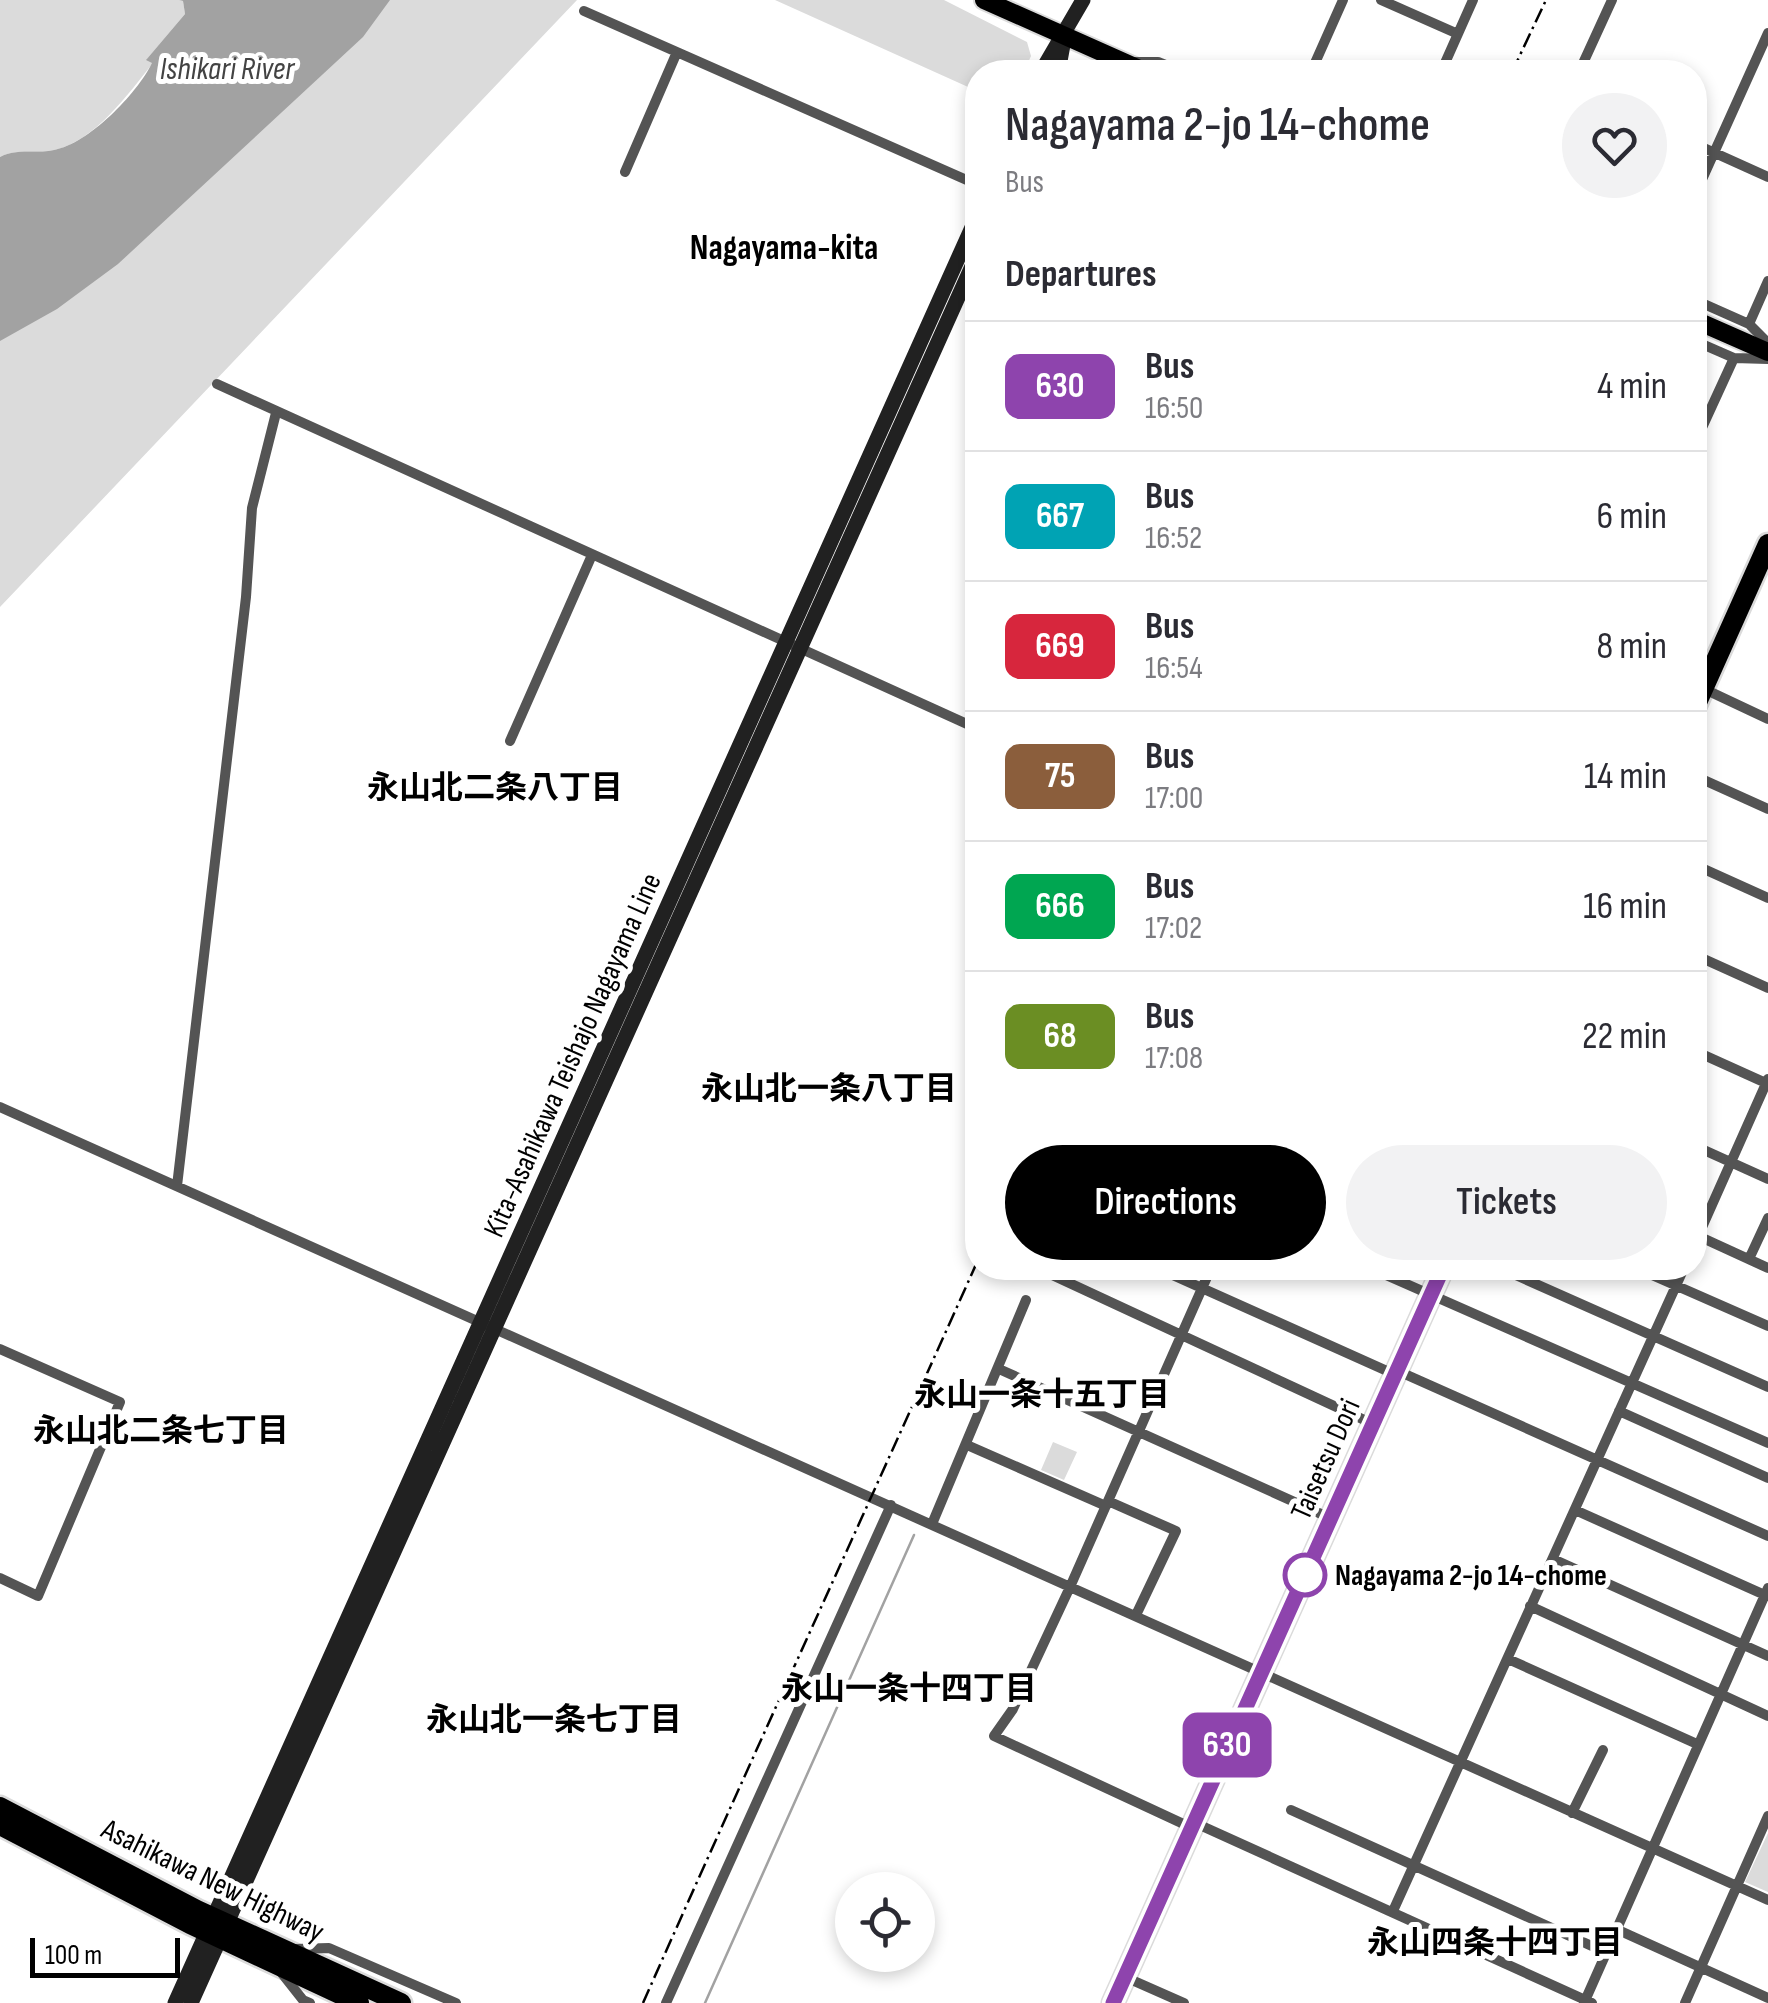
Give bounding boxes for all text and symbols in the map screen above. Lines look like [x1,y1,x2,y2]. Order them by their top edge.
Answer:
water label: Ishikari River [160,50,295,89]
button: heart [1562,93,1667,198]
text: Nagayama 2-jo 14-chome [1005,97,1430,154]
text: Bus [1005,163,1044,202]
district label: Nagayama-kita [690,227,878,270]
text: Departures [1005,252,1157,297]
text: Bus [1145,344,1194,389]
text: 4 min [1597,364,1667,409]
text: 630 [1036,365,1084,408]
text: 16:50 [1145,389,1203,428]
text: Bus [1145,474,1194,519]
text: 6 min [1597,494,1667,539]
text: 667 [1036,495,1084,538]
text: 16:52 [1145,519,1202,558]
text: Bus [1145,604,1194,649]
text: 8 min [1597,624,1667,669]
text: 669 [1035,625,1085,668]
text: 16:54 [1145,649,1203,688]
text: Bus [1145,734,1194,779]
text: 14 min [1584,754,1667,799]
text: 75 [1045,755,1075,798]
district label: 永山北二条八丁目 [367,769,623,808]
text: 17:00 [1145,779,1203,818]
text: Bus [1145,864,1194,909]
street label: Kita-Asahikawa Teishajo Nagayama Line [476,868,670,1243]
text: 16 min [1583,884,1667,929]
text: 666 [1035,885,1085,928]
text: 17:02 [1145,909,1202,948]
text: Bus [1145,994,1194,1039]
text: 22 min [1582,1014,1667,1059]
text: 68 [1043,1015,1077,1058]
text: 17:08 [1145,1039,1203,1078]
district label: 永山北一条八丁目 [701,1070,957,1109]
button: Directions [1005,1145,1326,1260]
button: Tickets [1346,1145,1667,1260]
district label: 永山一条十五丁目 [914,1376,1170,1415]
street label: Taisetsu Dori [1283,1393,1368,1525]
district label: 永山北二条七丁目 [33,1412,289,1451]
marker: Nagayama 2-jo 14-chome [1284,1554,1326,1596]
place label: Nagayama 2-jo 14-chome [1335,1558,1607,1594]
district label: 永山一条十四丁目 [781,1670,1037,1709]
district label: 永山北一条七丁目 [426,1701,682,1740]
line badge: 630 [1170,1712,1284,1778]
text: 630 [1203,1724,1251,1767]
street label: Asahikawa New Highway [95,1811,330,1951]
map controls [835,1872,935,1972]
button: locate [835,1872,935,1972]
district label: 永山四条十四丁目 [1367,1924,1623,1963]
scale bar [30,1933,180,1978]
text: 100 m [45,1939,102,1972]

